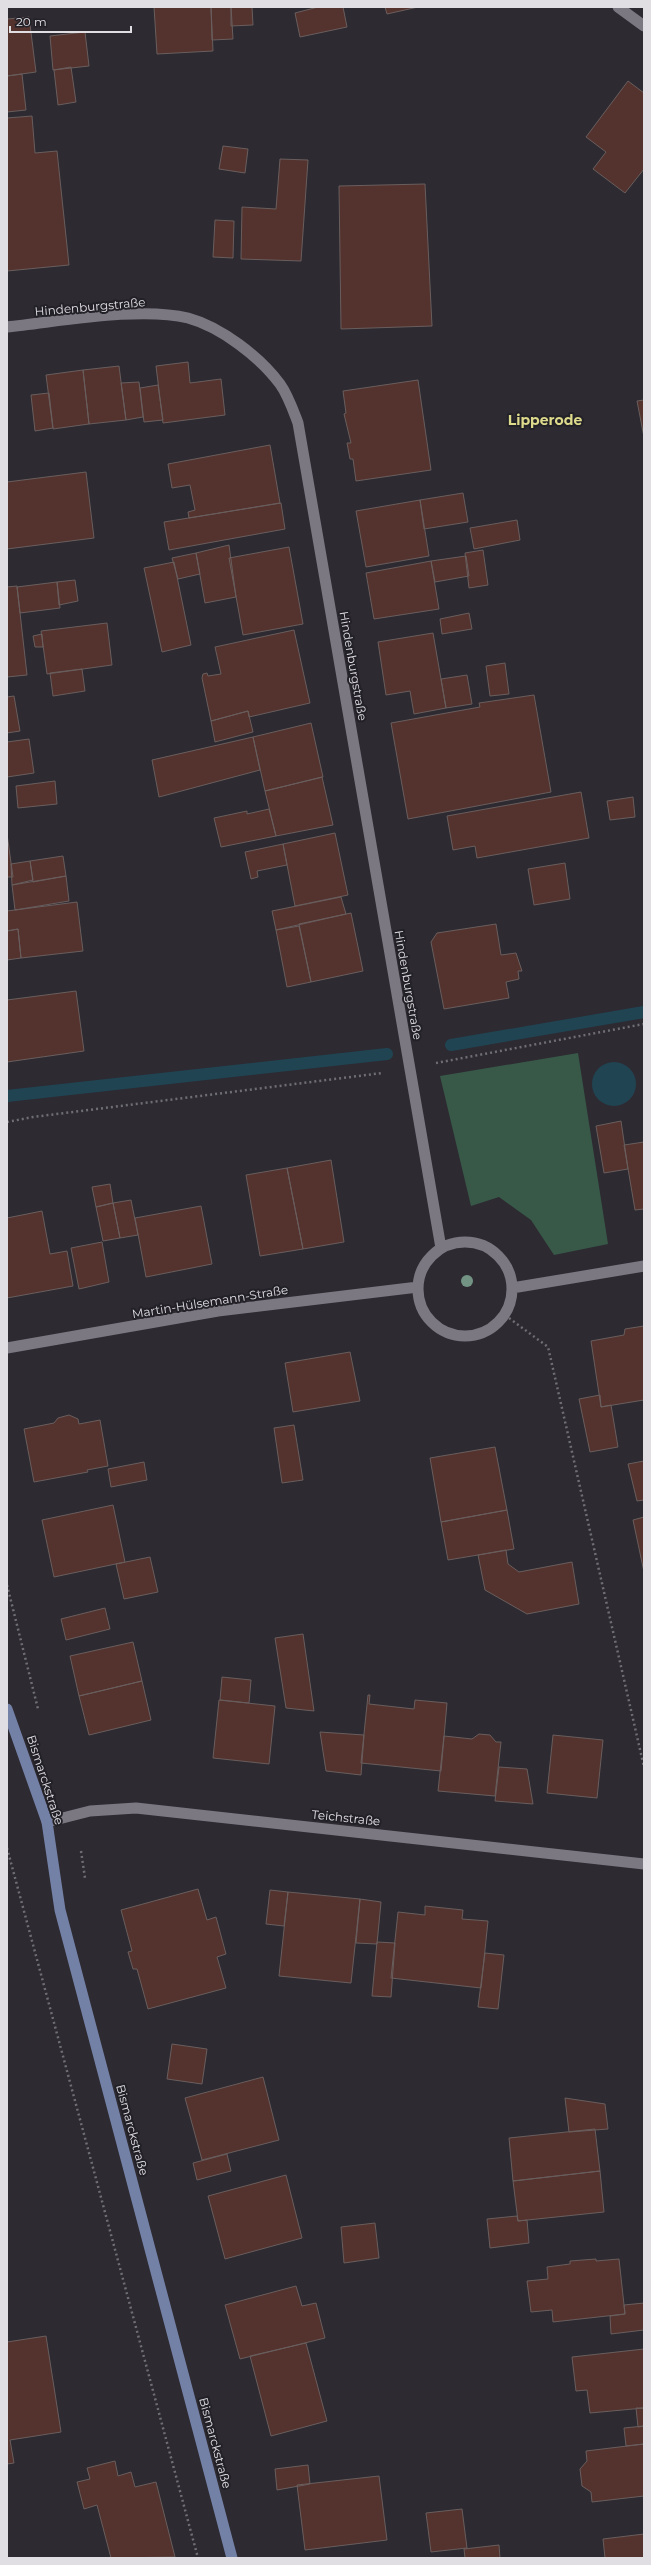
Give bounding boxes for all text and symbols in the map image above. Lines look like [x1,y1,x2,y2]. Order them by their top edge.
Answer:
scale bar [10,8,131,34]
text: 20 m [16,14,47,29]
street label: Hindenburgstraße [34,294,146,319]
district label: Lipperode [508,411,582,429]
street label: Hindenburgstraße [336,610,371,722]
street label: Hindenburgstraße [391,929,426,1041]
street label: Martin-Hülsemann-Straße [131,1282,289,1321]
street label: Bismarckstraße [24,1733,67,1827]
street label: Teichstraße [311,1806,381,1829]
street label: Bismarckstraße [113,2083,152,2177]
street label: Bismarckstraße [196,2396,235,2490]

